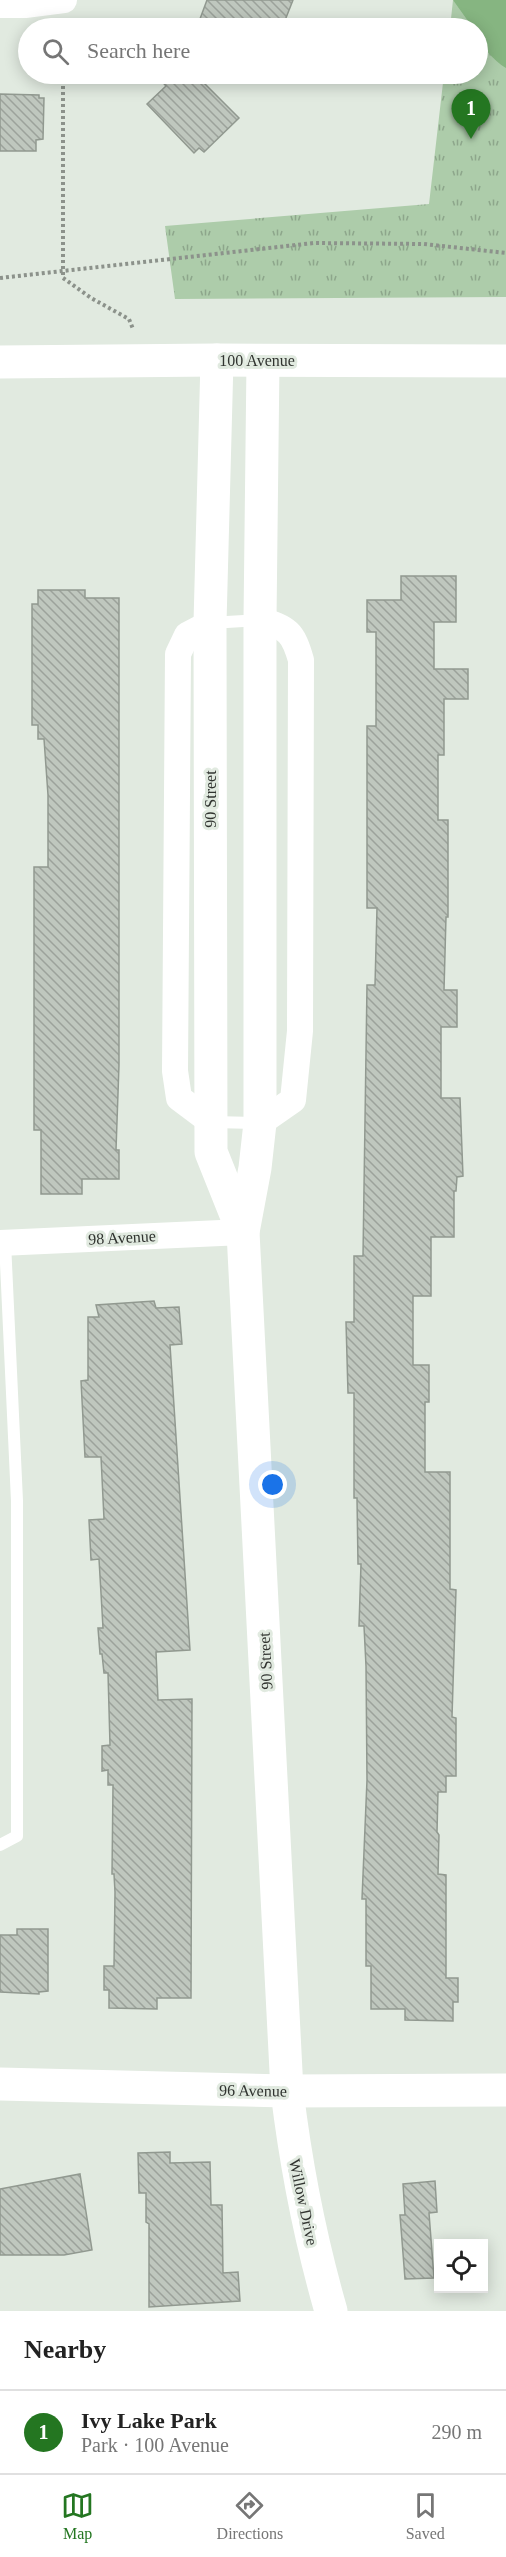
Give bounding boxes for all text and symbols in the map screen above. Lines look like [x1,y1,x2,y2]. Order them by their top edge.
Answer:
search box [18,18,488,84]
icon: search [39,35,72,68]
text: Search here [87,38,190,63]
pin: 1 [452,90,490,139]
street label: 100 Avenue [219,352,295,369]
street label: 90 Street [202,770,219,828]
street label: 98 Avenue [88,1227,156,1248]
your location [258,1470,287,1499]
street label: 90 Street [255,1631,275,1690]
street label: 96 Avenue [219,2081,287,2100]
street label: Willow Drive [286,2157,321,2247]
map controls [434,2239,488,2293]
button: locate [434,2239,488,2293]
text: Nearby [24,2335,106,2364]
text: Ivy Lake Park [81,2408,217,2433]
text: 1 [39,2421,49,2443]
text: 290 m [431,2421,482,2443]
text: Park · 100 Avenue [81,2434,229,2456]
tab: Map [61,2489,94,2543]
tab: Directions [217,2489,283,2543]
tab: Saved [406,2489,445,2543]

